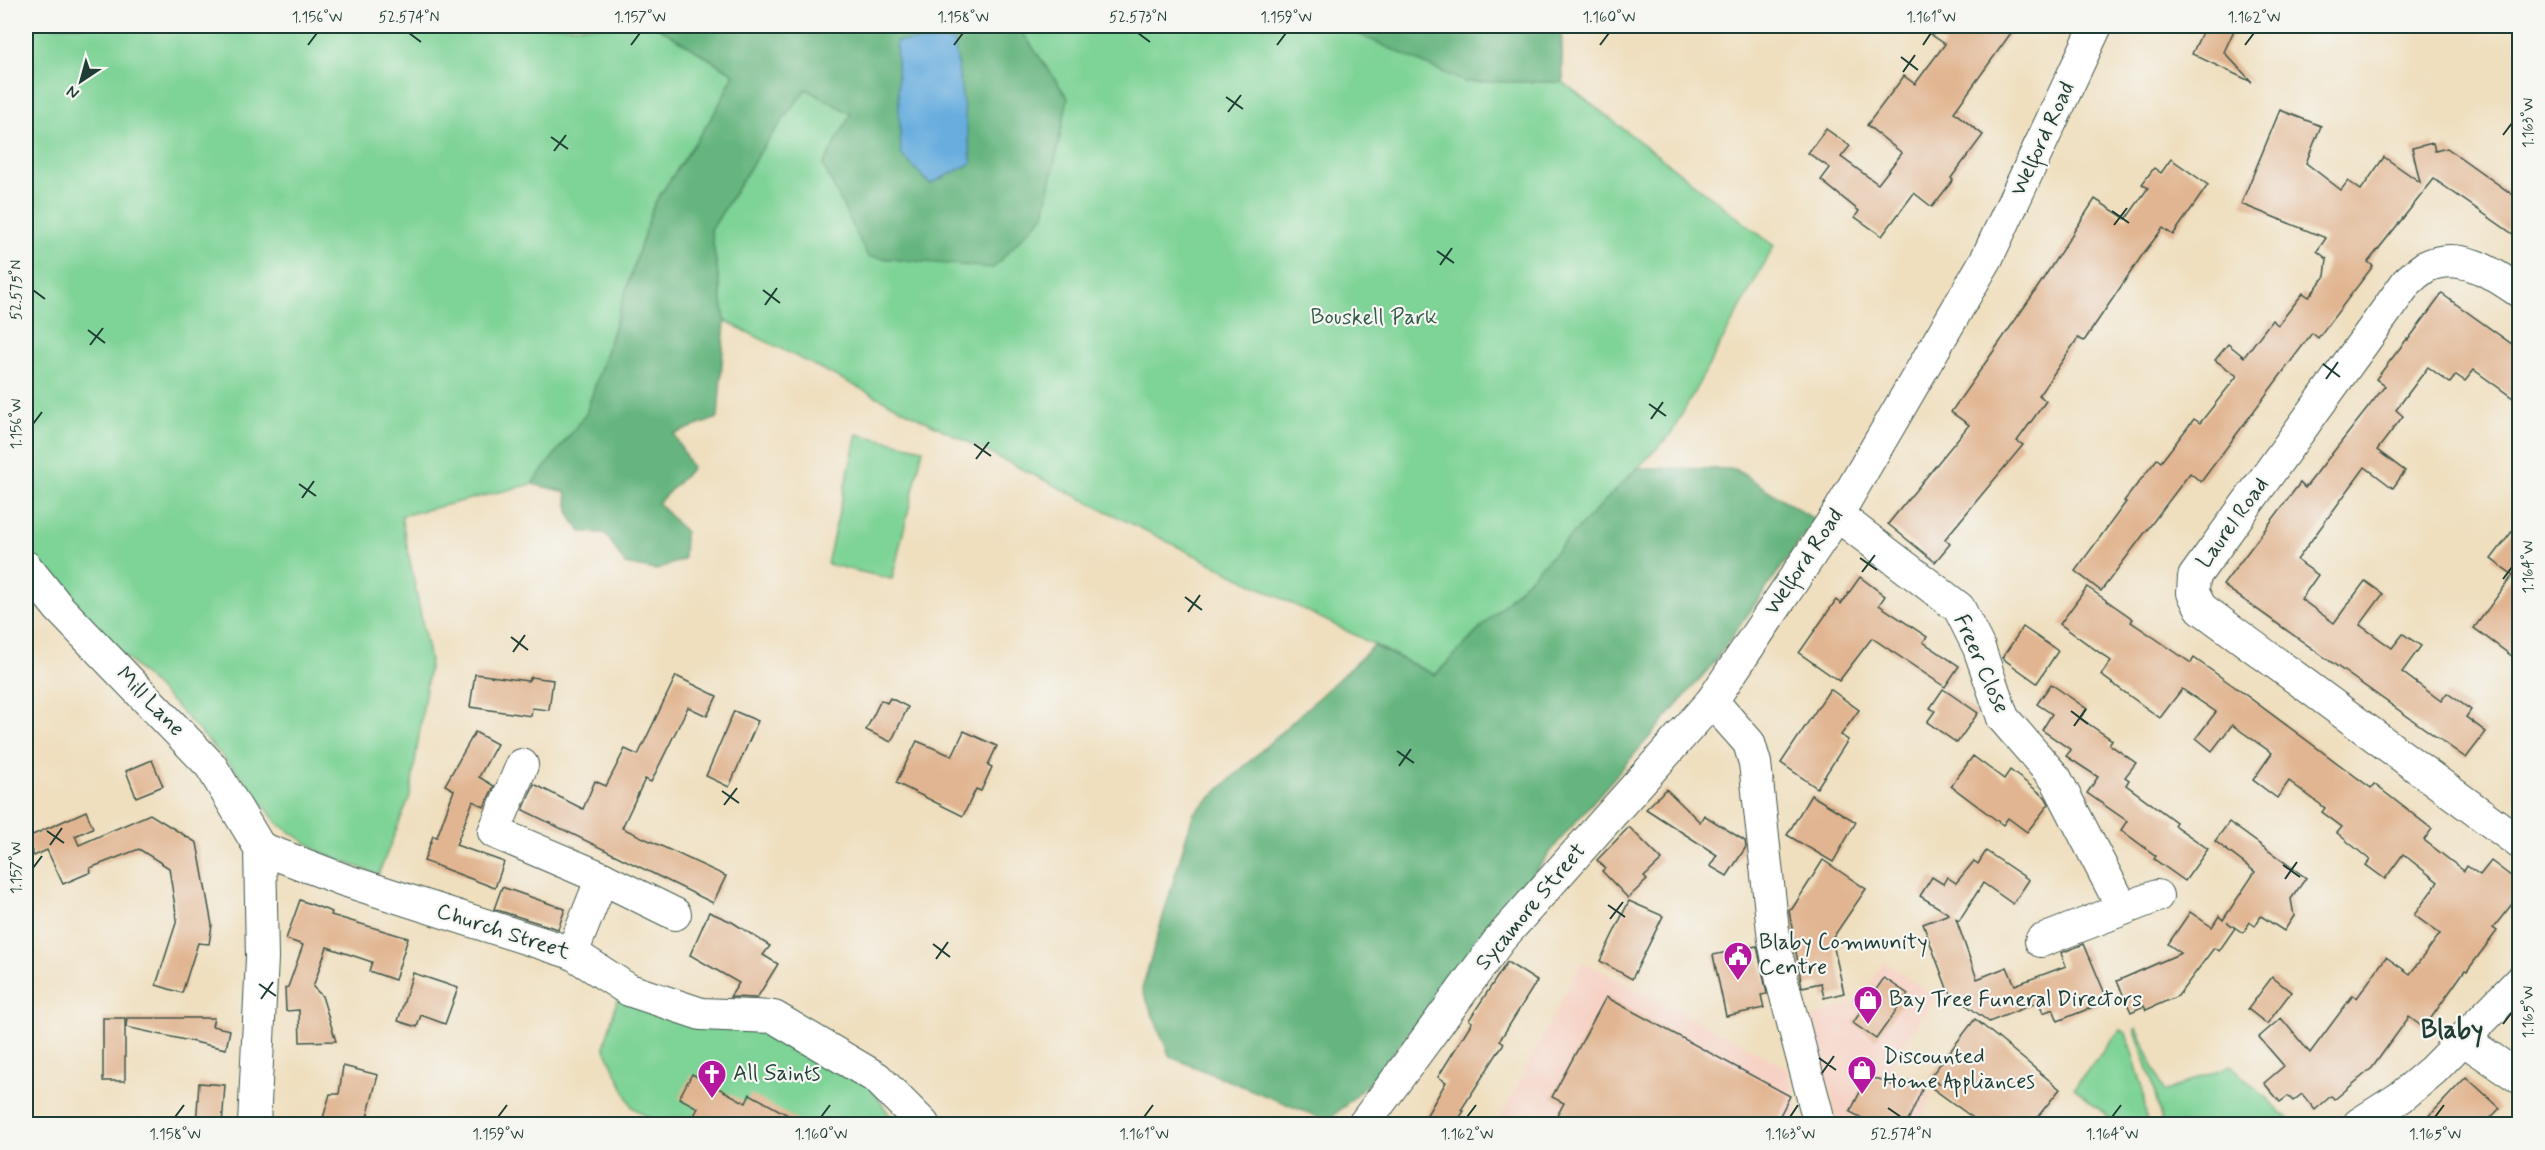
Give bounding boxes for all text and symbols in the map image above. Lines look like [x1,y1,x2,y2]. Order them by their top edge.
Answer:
text: 1.156°W [292,8,342,28]
text: 52.574°N [379,8,439,28]
text: 1.157°W [614,8,666,28]
text: 1.158°W [937,8,989,28]
text: 52.573°N [1109,8,1167,28]
text: 1.159°W [1260,8,1312,28]
text: 1.160°W [1583,8,1635,28]
text: 1.161°W [1906,8,1956,28]
text: 1.162°W [2228,8,2280,28]
north arrow [51,51,111,111]
street label: Welford Road [2004,77,2083,201]
text: N [63,80,84,104]
text: 1.163°W [2519,98,2539,148]
text: 52.575°N [7,260,27,320]
park label: Bouskell Park [1311,304,1437,332]
text: 1.156°W [7,399,27,449]
street label: Laurel Road [2191,472,2275,574]
street label: Welford Road [1758,503,1852,622]
text: 1.164°W [2519,541,2539,593]
street label: Freer Close [1947,610,2015,718]
street label: Mill Lane [110,661,190,743]
street label: Sycamore Street [1470,837,1592,977]
text: 1.157°W [7,842,27,894]
street label: Church Street [433,897,573,967]
place label: Blaby Community Centre [1759,929,1928,982]
public building icon: Blaby Community Centre [1722,940,1754,982]
shop icon: Bay Tree Funeral Directors [1852,984,1884,1026]
place label: Bay Tree Funeral Directors [1889,986,2142,1014]
text: 1.165°W [2519,986,2539,1038]
district label: Blaby [2421,1014,2483,1048]
place label: Discounted Home Appliances [1883,1043,2035,1098]
shop icon: Discounted Home Appliances [1846,1054,1878,1096]
church icon: All Saints [696,1058,728,1100]
place label: All Saints [733,1060,821,1088]
text: 1.158°W [149,1125,201,1145]
text: 1.159°W [472,1125,524,1145]
text: 1.160°W [795,1125,847,1145]
text: 1.161°W [1119,1125,1169,1145]
text: 1.162°W [1441,1125,1493,1145]
text: 1.163°W [1765,1125,1815,1145]
text: 52.574°N [1871,1125,1931,1145]
text: 1.164°W [2086,1125,2138,1145]
text: 1.165°W [2409,1125,2461,1145]

